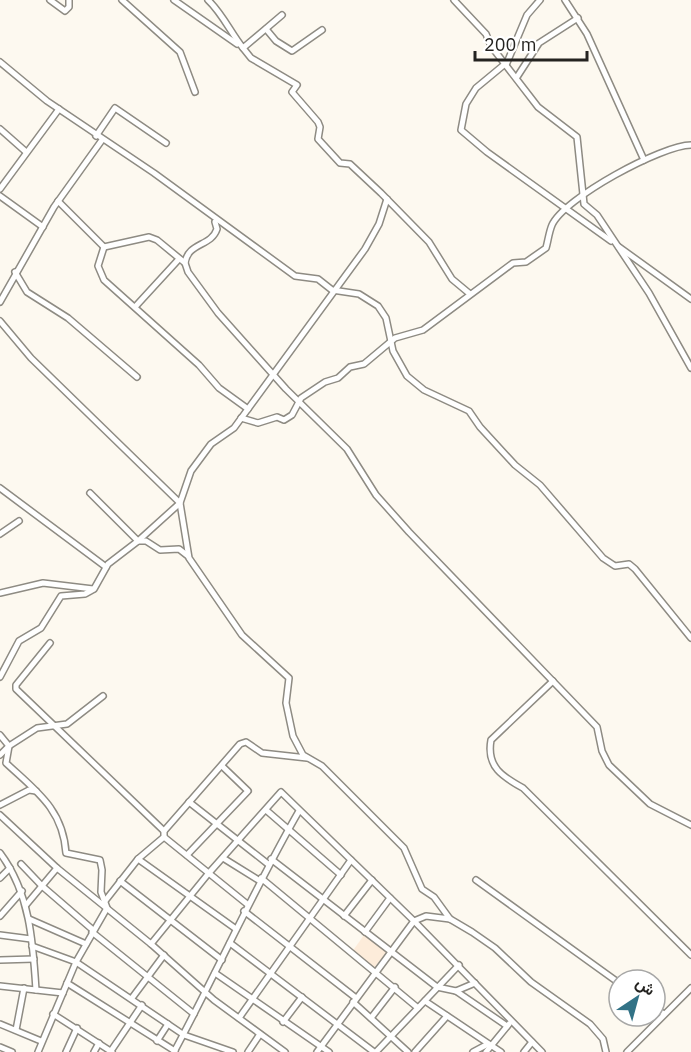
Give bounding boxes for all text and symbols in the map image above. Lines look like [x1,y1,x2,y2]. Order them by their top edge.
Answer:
scale bar [475,24,588,62]
text: 200 m [484,33,536,56]
north arrow [607,968,667,1028]
text: ش [632,972,659,1000]

